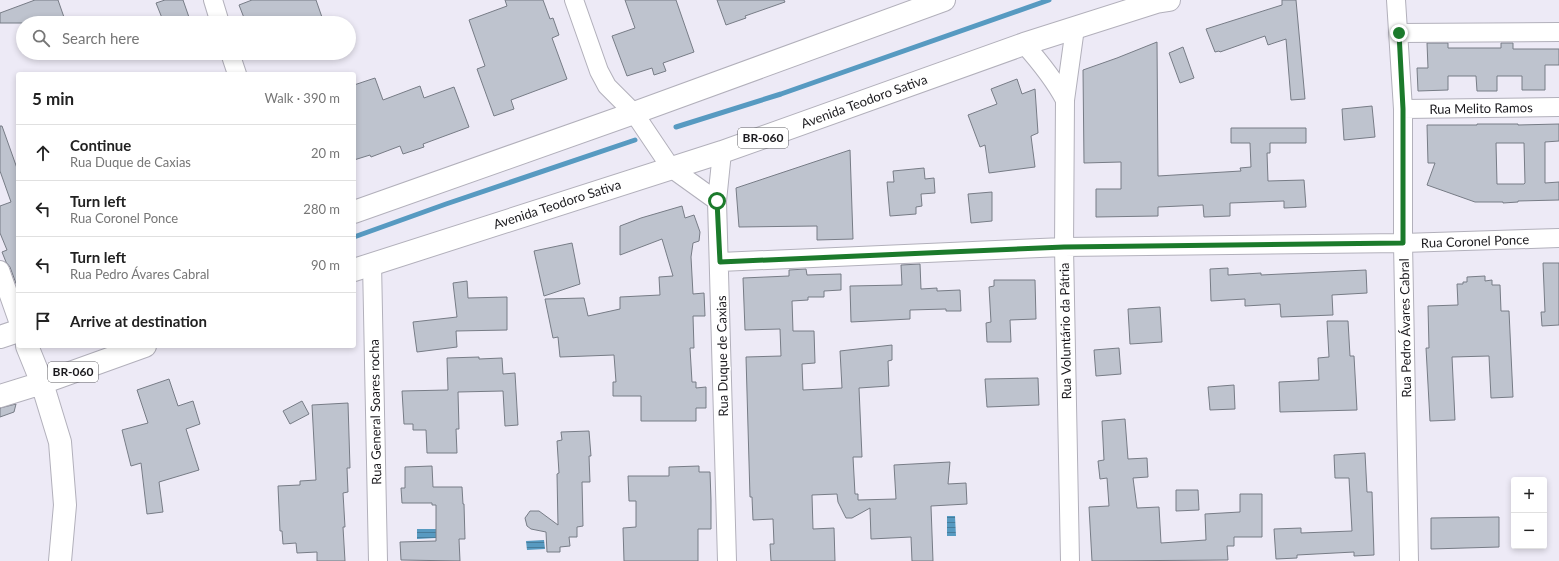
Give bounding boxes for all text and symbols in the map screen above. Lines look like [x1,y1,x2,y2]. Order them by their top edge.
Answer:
search box [16,16,356,60]
route end [1390,24,1408,42]
icon: search [30,27,52,49]
text: Search here [62,29,139,47]
street label: Avenida Teodoro Sativa [799,71,929,131]
text: 5 min [32,88,74,109]
text: Walk · 390 m [264,90,340,106]
street label: Rua Melito Ramos [1429,99,1533,117]
road number: BR-060 [738,128,788,148]
text: Continue [70,136,131,154]
icon: ahead [32,142,54,164]
text: 20 m [311,145,340,161]
text: Rua Duque de Caxias [70,154,191,170]
street label: Avenida Teodoro Sativa [491,176,623,232]
text: Turn left [70,192,126,210]
route start [708,192,726,210]
icon: left [32,198,54,220]
text: 280 m [303,201,340,217]
text: Rua Coronel Ponce [70,210,178,226]
street label: Rua Coronel Ponce [1421,231,1529,251]
text: Turn left [70,248,126,266]
icon: left [32,254,54,276]
text: 90 m [311,257,340,273]
street label: Rua Pedro Ávares Cabral [1396,258,1414,398]
street label: Rua Voluntário da Pátria [1056,262,1074,400]
text: Rua Pedro Ávares Cabral [70,266,209,282]
street label: Rua Duque de Caxias [713,295,731,417]
icon: arrive [32,310,54,332]
text: Arrive at destination [70,312,207,330]
street label: Rua General Soares rocha [366,339,384,485]
road number: BR-060 [48,362,98,382]
map controls [1511,477,1547,549]
button: + [1511,477,1547,513]
button: − [1511,513,1547,549]

